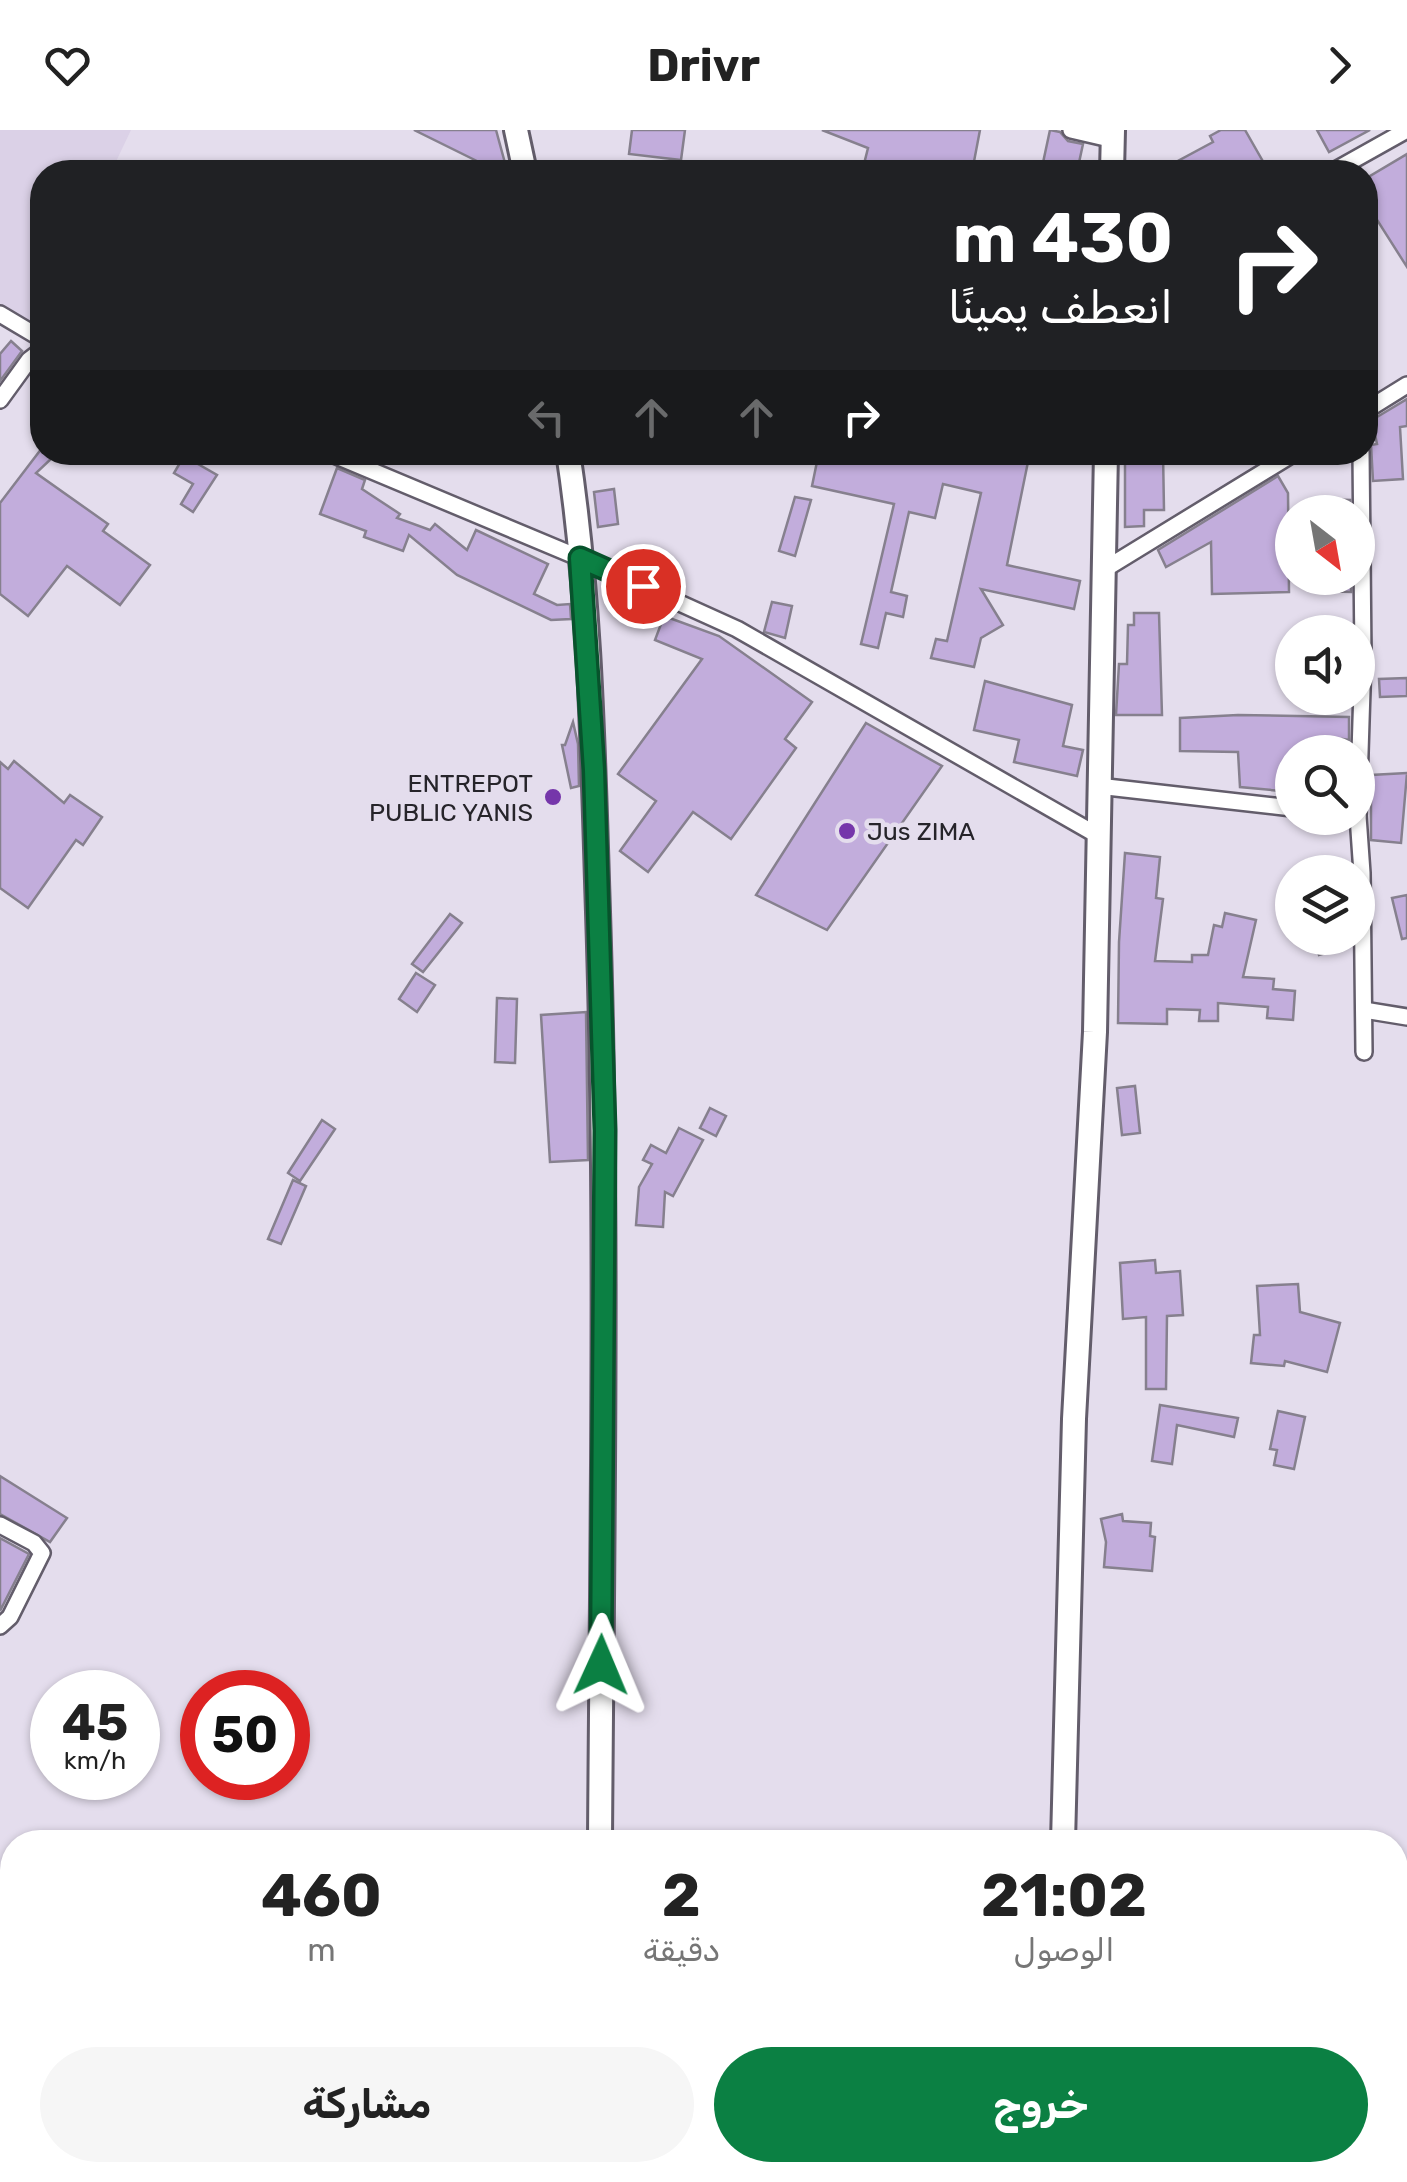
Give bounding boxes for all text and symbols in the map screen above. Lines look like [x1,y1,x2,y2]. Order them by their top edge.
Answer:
icon: heart [40,38,95,93]
icon: forward [1312,38,1367,93]
text: Drivr [647,39,760,92]
text: 430 m [952,197,1173,280]
icon: right [1208,200,1338,330]
text: انعطف يمينًا [948,281,1173,334]
icon: left [519,390,574,445]
icon: ahead [624,390,679,445]
icon: ahead [729,390,784,445]
icon: right [834,390,889,445]
north arrow [1275,495,1375,595]
map controls [1275,495,1375,955]
pin [601,544,686,629]
icon: arrive [616,559,671,614]
button: sound [1275,615,1375,715]
button: search [1275,735,1375,835]
place label: ENTREPOT PUBLIC YANIS [369,769,533,827]
marker: ENTREPOT PUBLIC YANIS [542,786,564,808]
place label: Jus ZIMA [867,817,975,846]
marker: Jus ZIMA [836,820,858,842]
button: layers [1275,855,1375,955]
position arrow [549,1613,653,1717]
speed limit sign: 50 [180,1670,310,1800]
text: 45 [62,1693,128,1753]
text: km/h [64,1746,126,1775]
text: 460 [261,1860,382,1931]
text: 2 [662,1860,701,1931]
text: 21:02 [981,1860,1147,1931]
text: m [307,1931,336,1969]
text: دقيقة [643,1931,720,1969]
text: الوصول [1014,1931,1114,1969]
button: مشاركة [40,2047,694,2162]
button: خروج [714,2047,1368,2162]

